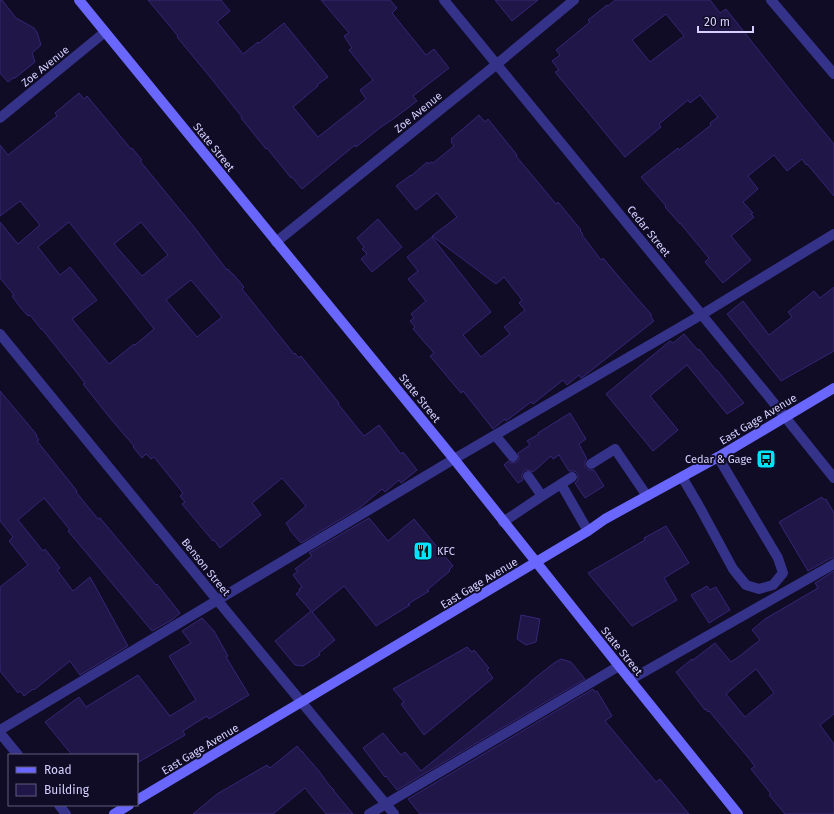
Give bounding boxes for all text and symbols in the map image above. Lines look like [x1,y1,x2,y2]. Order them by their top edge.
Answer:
scale bar [698,8,753,34]
text: 20 m [704,15,730,29]
street label: Zoe Avenue [19,43,72,89]
street label: Zoe Avenue [392,89,445,135]
street label: State Street [190,121,237,174]
street label: Cedar Street [624,203,673,259]
street label: State Street [396,372,443,425]
street label: East Gage Avenue [717,391,799,448]
bus stop icon: Cedar & Gage [755,448,777,470]
place label: Cedar & Gage [685,453,752,466]
street label: Benson Street [179,536,233,599]
restaurant icon: KFC [412,540,434,562]
place label: KFC [437,545,455,558]
street label: East Gage Avenue [438,555,520,612]
street label: State Street [598,625,645,678]
street label: East Gage Avenue [159,721,241,778]
legend [8,754,138,806]
text: Road [44,763,72,777]
text: Building [44,783,90,797]

